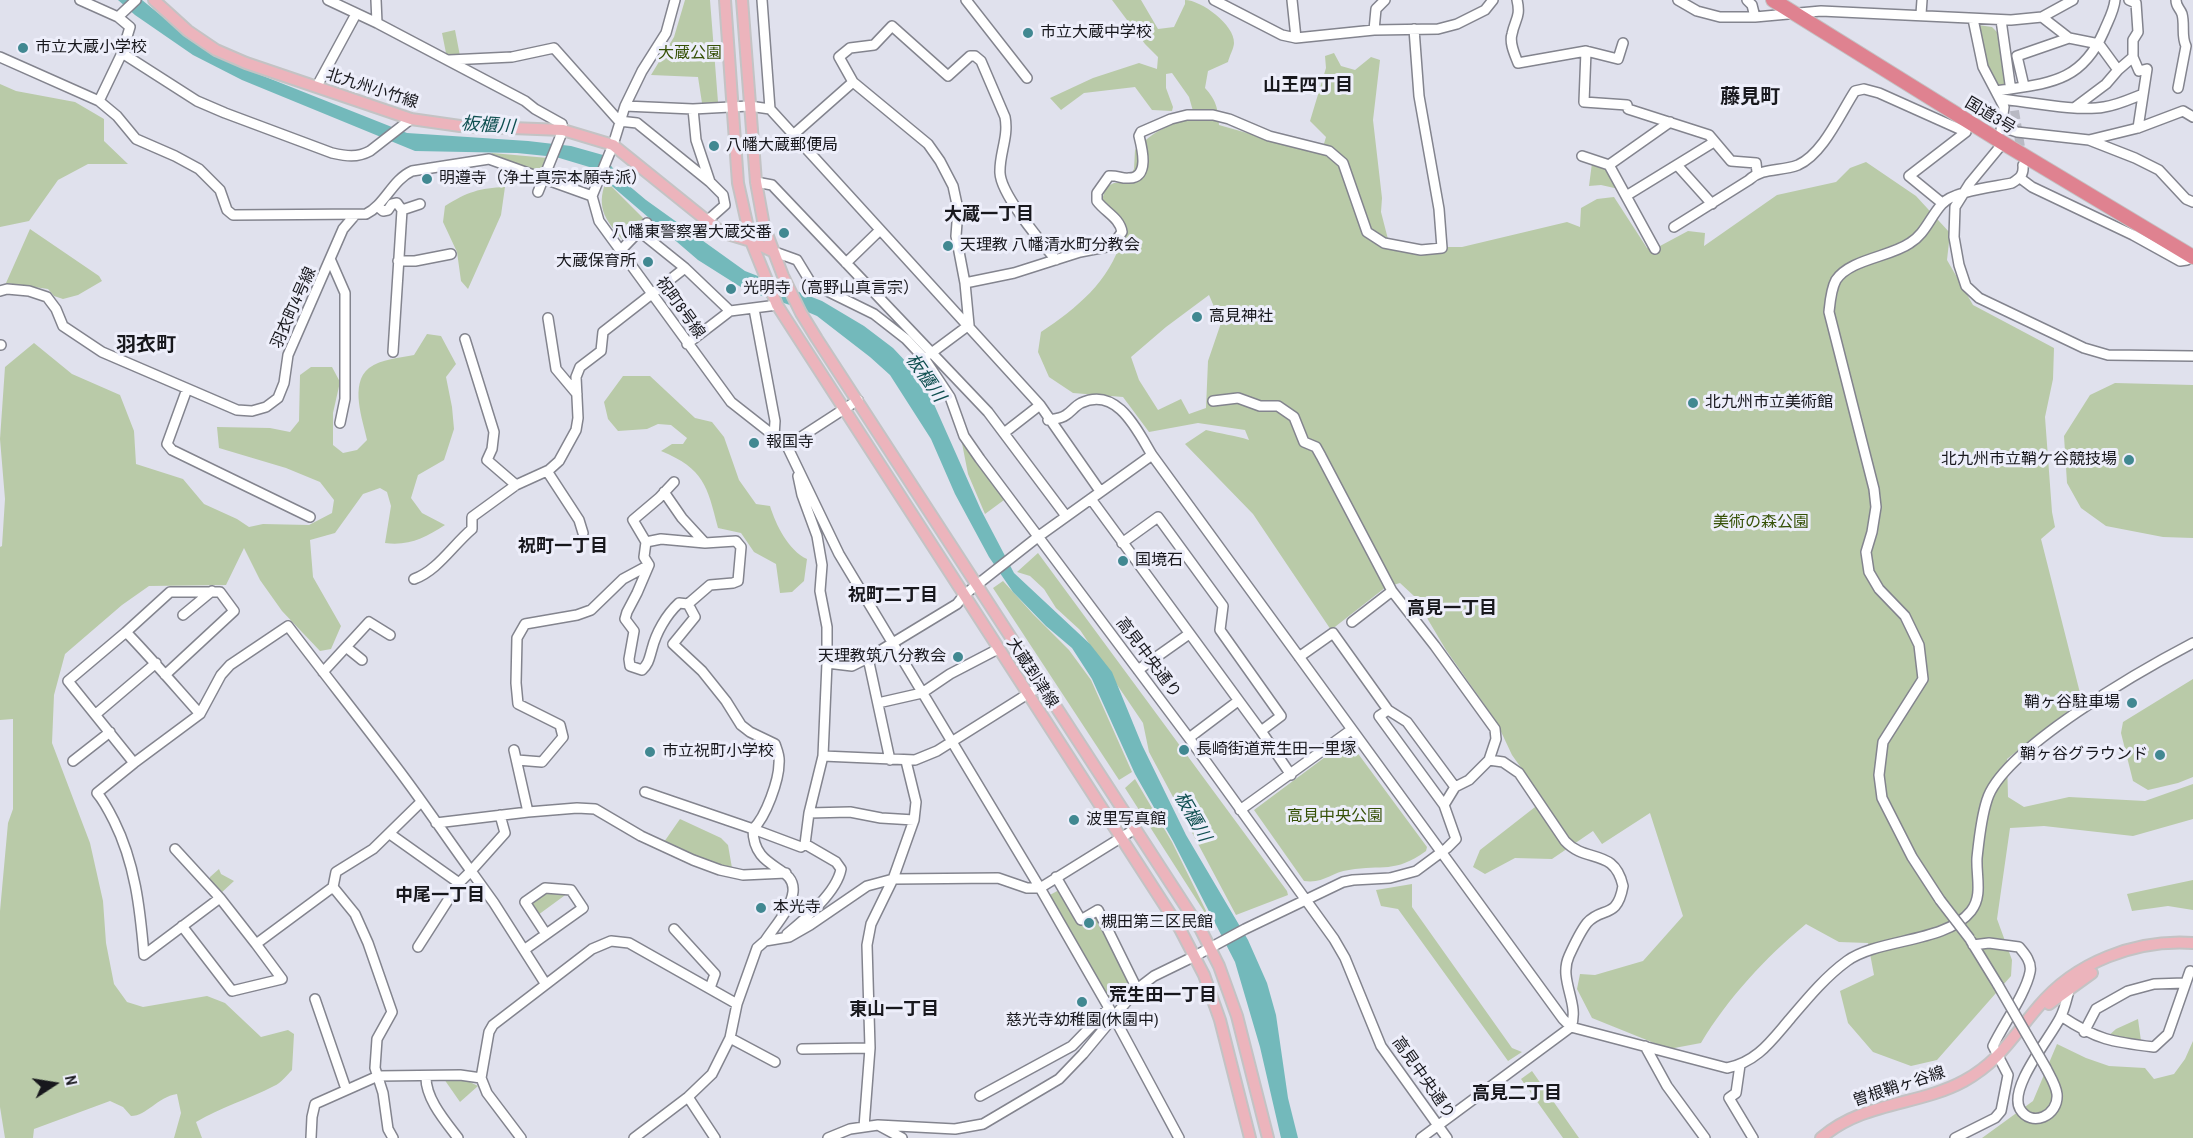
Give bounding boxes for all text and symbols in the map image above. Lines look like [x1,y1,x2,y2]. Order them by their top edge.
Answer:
place label: 市立大蔵中学校 [1040,23,1152,43]
marker: 市立大蔵中学校 [1021,26,1035,40]
place label: 市立大蔵小学校 [35,38,147,58]
marker: 市立大蔵小学校 [16,41,30,55]
park label: 大蔵公園 [658,44,722,64]
street label: 北九州小竹線 [323,65,421,113]
district label: 山王四丁目 [1263,75,1353,97]
district label: 藤見町 [1720,86,1780,110]
street label: 国道3号 [1961,94,2019,138]
water label: 板櫃川 [460,113,516,139]
place label: 八幡大蔵郵便局 [726,136,838,156]
marker: 八幡大蔵郵便局 [707,139,721,153]
place label: 明遵寺（浄土真宗本願寺派） [439,169,647,189]
marker: 明遵寺（浄土真宗本願寺派） [420,172,434,186]
district label: 大蔵一丁目 [944,204,1034,226]
place label: 八幡東警察署大蔵交番 [612,223,772,243]
marker: 八幡東警察署大蔵交番 [777,226,791,240]
place label: 天理教 八幡清水町分教会 [960,236,1140,256]
marker: 天理教 八幡清水町分教会 [941,239,955,253]
place label: 大蔵保育所 [556,252,636,272]
marker: 大蔵保育所 [641,255,655,269]
street label: 羽衣町4号線 [267,264,321,352]
street label: 祝町8号線 [651,274,709,342]
place label: 光明寺（高野山真言宗） [743,279,919,299]
marker: 光明寺（高野山真言宗） [724,282,738,296]
place label: 高見神社 [1209,307,1273,327]
marker: 高見神社 [1190,310,1204,324]
district label: 羽衣町 [116,334,176,358]
water label: 板櫃川 [901,350,949,406]
place label: 北九州市立美術館 [1705,393,1833,413]
marker: 北九州市立美術館 [1686,396,1700,410]
place label: 報国寺 [766,433,814,453]
marker: 報国寺 [747,436,761,450]
place label: 北九州市立鞘ケ谷競技場 [1941,450,2117,470]
marker: 北九州市立鞘ケ谷競技場 [2122,453,2136,467]
park label: 美術の森公園 [1713,513,1809,533]
district label: 祝町一丁目 [518,536,608,558]
place label: 国境石 [1135,551,1183,571]
marker: 国境石 [1116,554,1130,568]
district label: 祝町二丁目 [848,585,938,607]
district label: 高見一丁目 [1407,598,1497,620]
street label: 高見中央通り [1111,614,1185,702]
street label: 大蔵到津線 [1002,634,1062,712]
place label: 天理教筑八分教会 [818,647,946,667]
marker: 天理教筑八分教会 [951,650,965,664]
place label: 鞘ヶ谷駐車場 [2024,693,2120,713]
marker: 鞘ヶ谷駐車場 [2125,696,2139,710]
place label: 長崎街道荒生田一里塚 [1196,740,1356,760]
place label: 市立祝町小学校 [662,742,774,762]
marker: 長崎街道荒生田一里塚 [1177,743,1191,757]
marker: 市立祝町小学校 [643,745,657,759]
place label: 鞘ヶ谷グラウンド [2020,745,2148,765]
marker: 鞘ヶ谷グラウンド [2153,748,2167,762]
water label: 板櫃川 [1169,788,1215,846]
park label: 高見中央公園 [1287,807,1383,827]
place label: 波里写真館 [1086,810,1166,830]
marker: 波里写真館 [1067,813,1081,827]
district label: 中尾一丁目 [395,885,485,907]
place label: 本光寺 [773,898,821,918]
marker: 本光寺 [754,901,768,915]
place label: 槻田第三区民館 [1101,913,1213,933]
marker: 槻田第三区民館 [1082,916,1096,930]
district label: 荒生田一丁目 [1109,985,1217,1007]
marker: 慈光寺幼稚園(休園中) [1075,995,1089,1009]
district label: 東山一丁目 [849,999,939,1021]
place label: 慈光寺幼稚園(休園中) [1006,1011,1158,1031]
street label: 高見中央通り [1388,1033,1458,1123]
north arrow [24,1054,84,1114]
street label: 曽根鞘ヶ谷線 [1850,1063,1948,1111]
text: N [60,1073,83,1087]
district label: 高見二丁目 [1472,1083,1562,1105]

